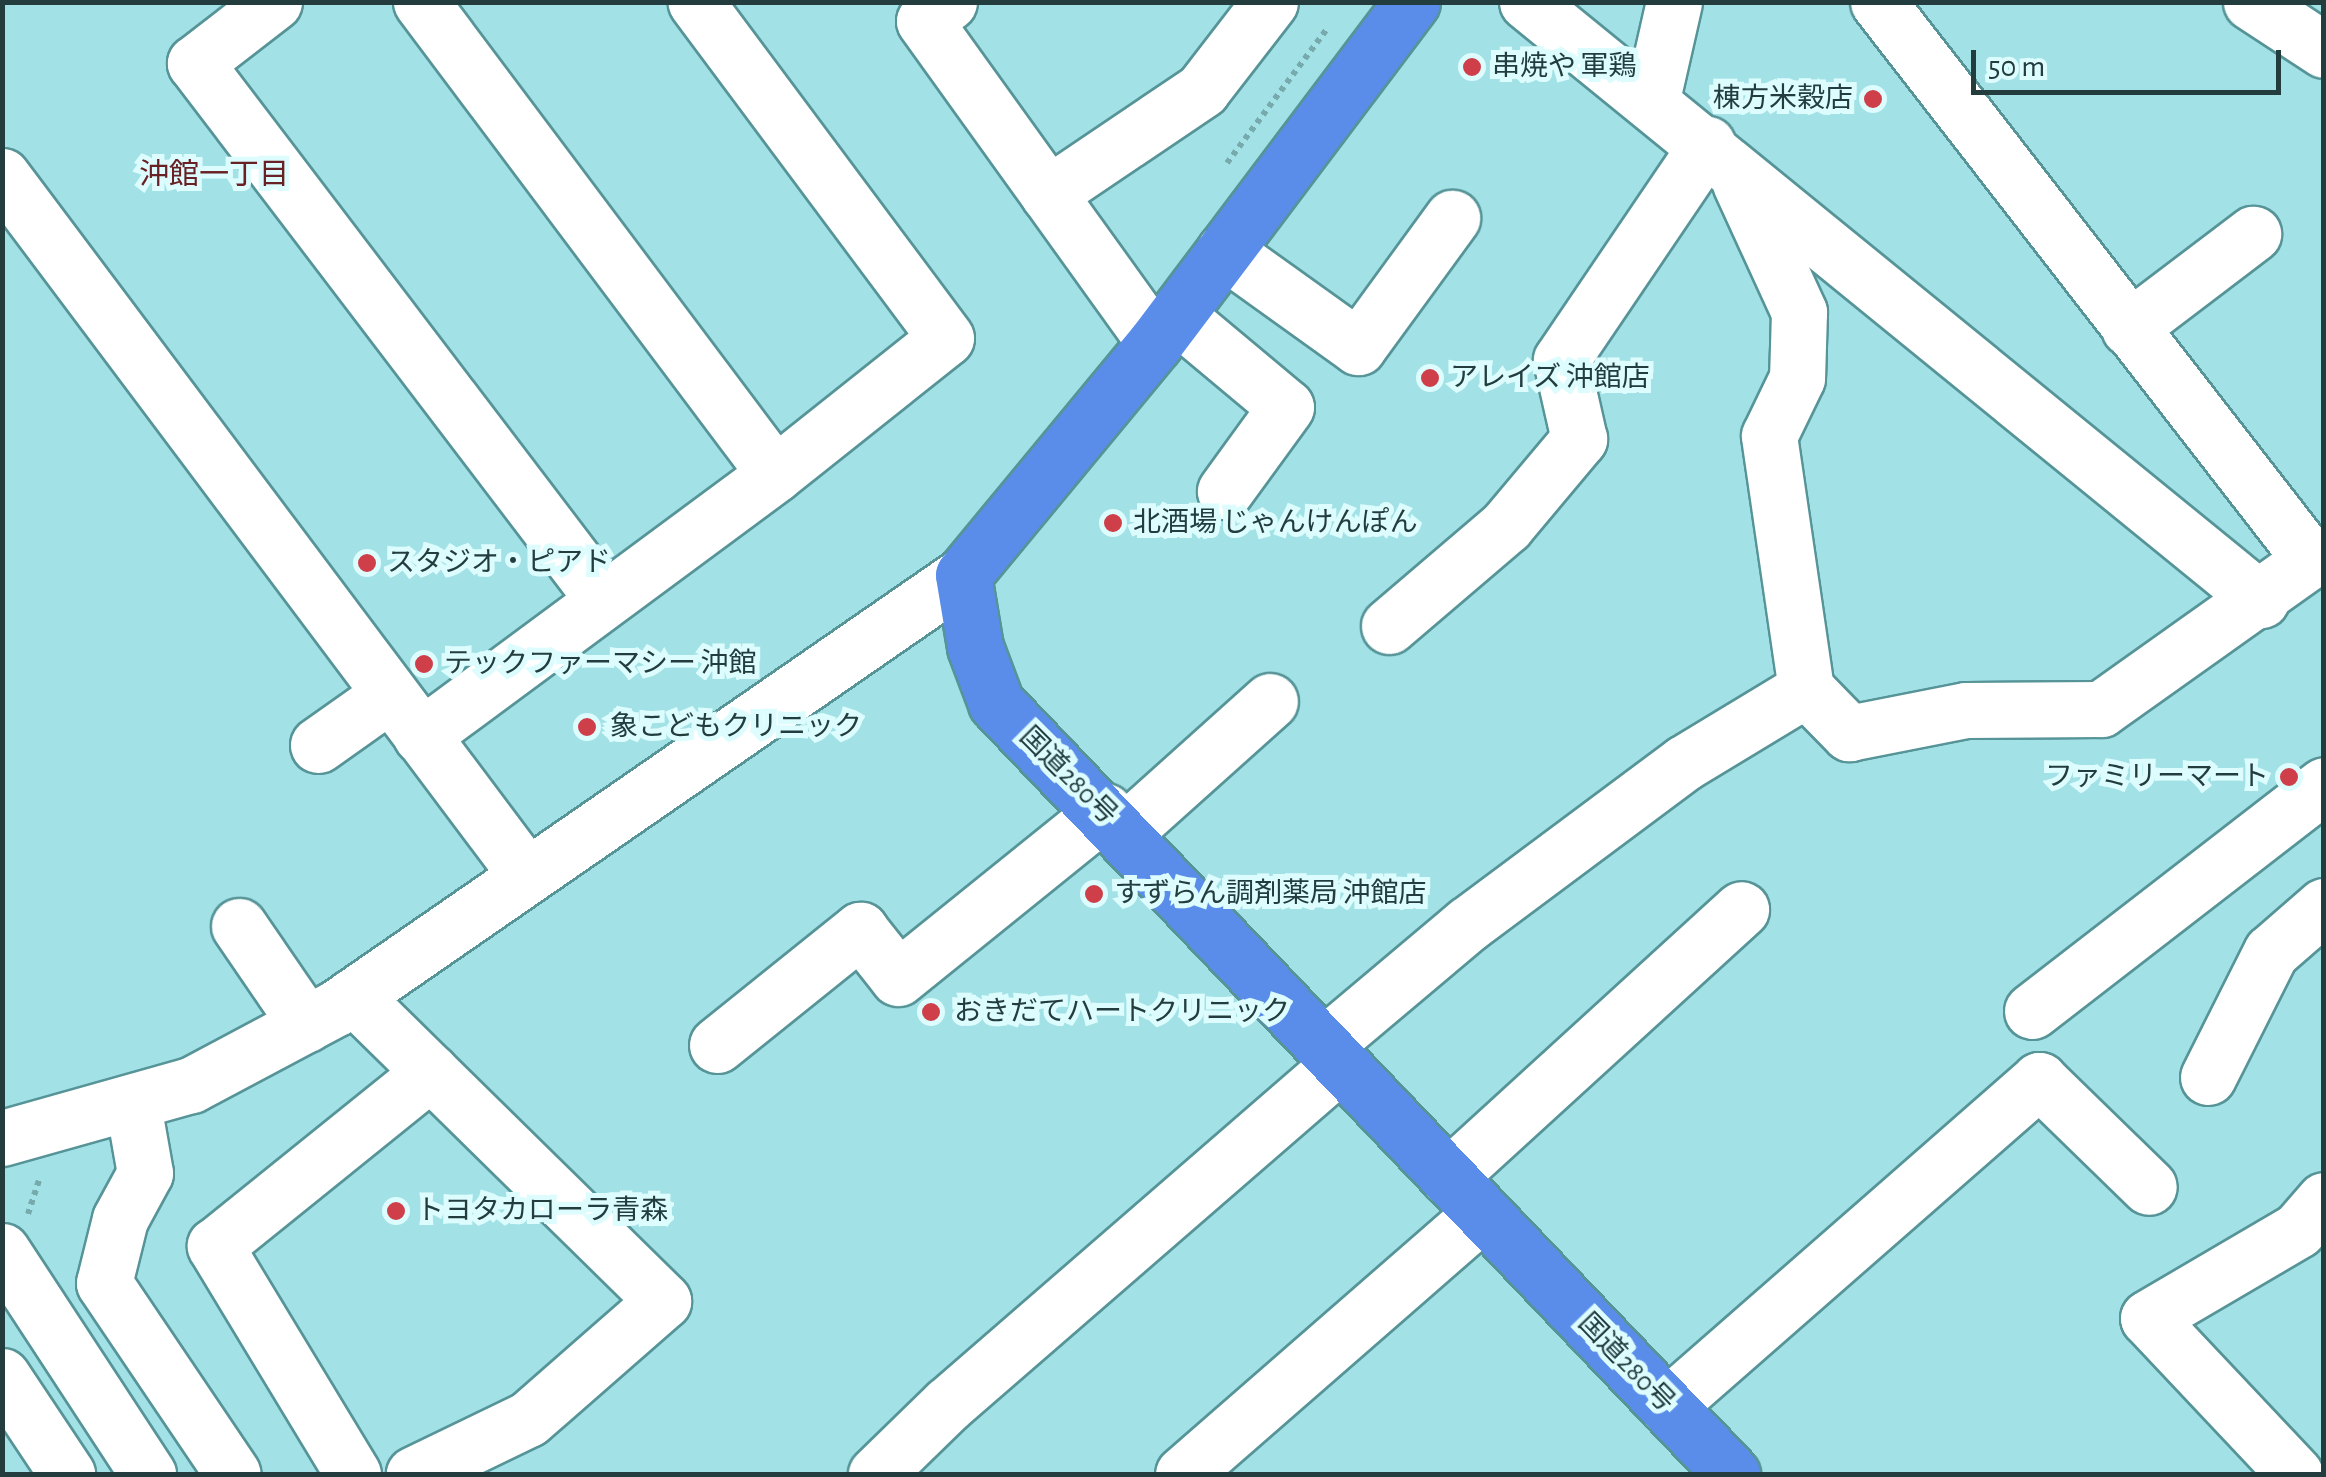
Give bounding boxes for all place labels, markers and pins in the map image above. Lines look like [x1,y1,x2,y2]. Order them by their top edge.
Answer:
place label: 串焼や 軍鶏 [1492,50,1637,84]
marker: 串焼や 軍鶏 [1461,56,1483,78]
place label: 棟方米穀店 [1713,82,1853,116]
marker: 棟方米穀店 [1862,88,1884,110]
place label: アレイズ 沖館店 [1450,361,1651,395]
marker: アレイズ 沖館店 [1419,367,1441,389]
place label: 北酒場 じゃんけんぽん [1133,506,1418,540]
marker: 北酒場 じゃんけんぽん [1102,512,1124,534]
place label: スタジオ・ピアド [387,546,611,580]
marker: スタジオ・ピアド [356,552,378,574]
place label: テックファーマシー 沖館 [444,647,757,681]
marker: テックファーマシー 沖館 [413,653,435,675]
place label: 象こどもクリニック [610,710,862,744]
marker: 象こどもクリニック [574,714,600,740]
place label: ファミリーマート [2045,760,2269,794]
marker: ファミリーマート [2278,766,2300,788]
place label: すずらん調剤薬局 沖館店 [1114,877,1427,911]
marker: すずらん調剤薬局 沖館店 [1083,883,1105,905]
place label: おきだてハートクリニック [954,995,1290,1029]
marker: おきだてハートクリニック [918,999,944,1025]
place label: トヨタカローラ青森 [416,1194,668,1228]
marker: トヨタカローラ青森 [385,1200,407,1222]

